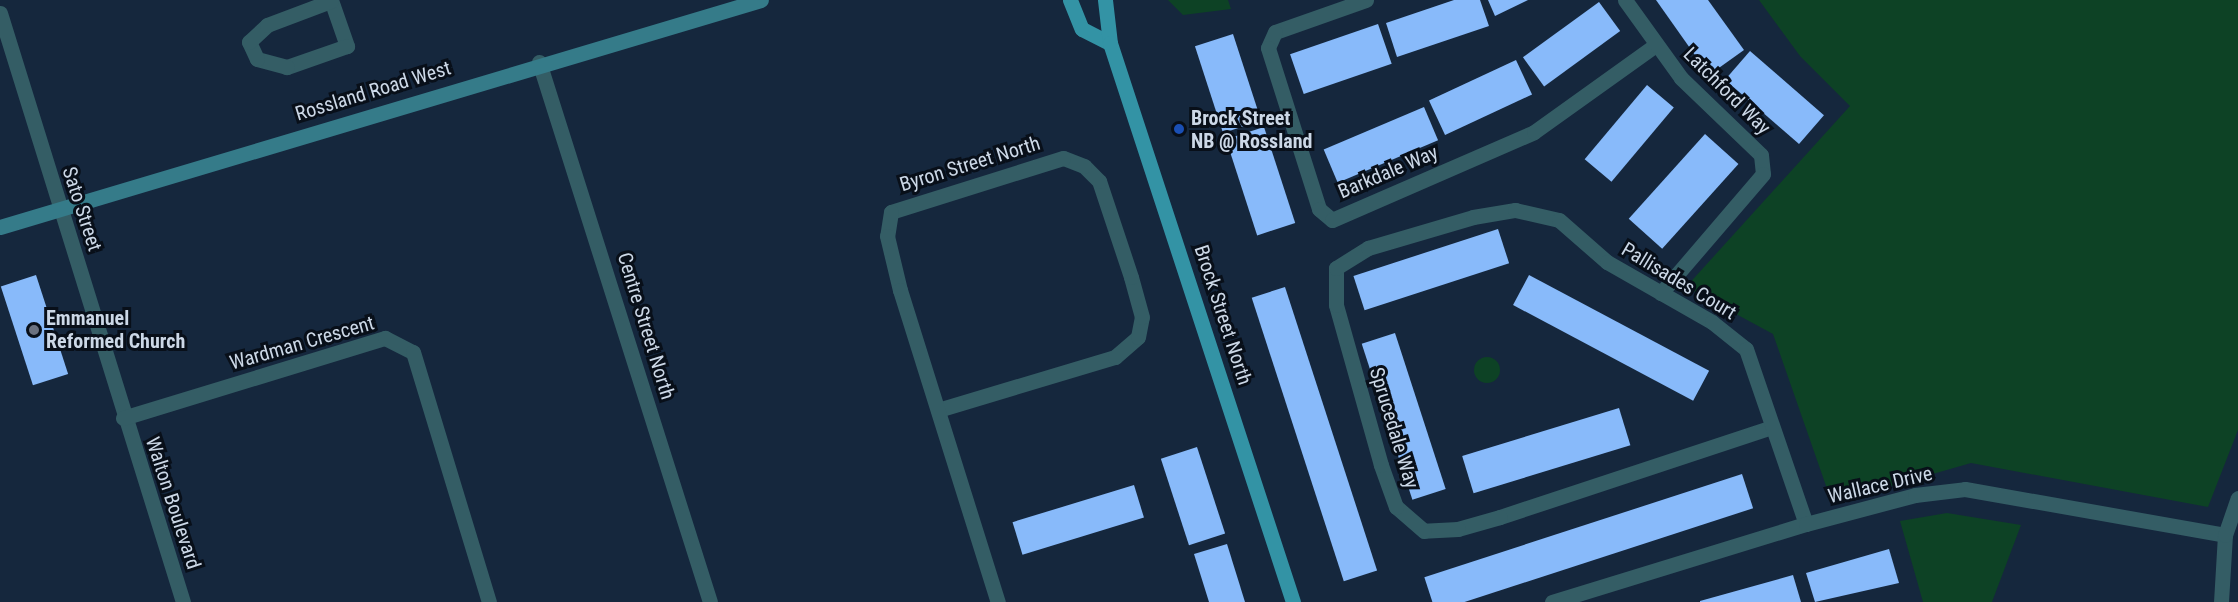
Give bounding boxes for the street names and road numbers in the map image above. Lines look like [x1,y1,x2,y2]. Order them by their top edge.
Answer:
street label: Latchford Way [1678,42,1776,140]
street label: Rossland Road West [292,56,454,126]
street label: Byron Street North [897,131,1043,197]
street label: Barkdale Way [1334,140,1442,204]
street label: Sato Street [57,164,107,254]
street label: Pallisades Court [1617,237,1741,325]
street label: Brock Street North [1189,242,1257,388]
street label: Centre Street North [612,250,680,402]
street label: Wardman Crescent [227,311,377,375]
street label: Sprucedale Way [1364,365,1424,491]
street label: Walton Boulevard [140,434,206,572]
street label: Wallace Drive [1825,461,1935,509]

